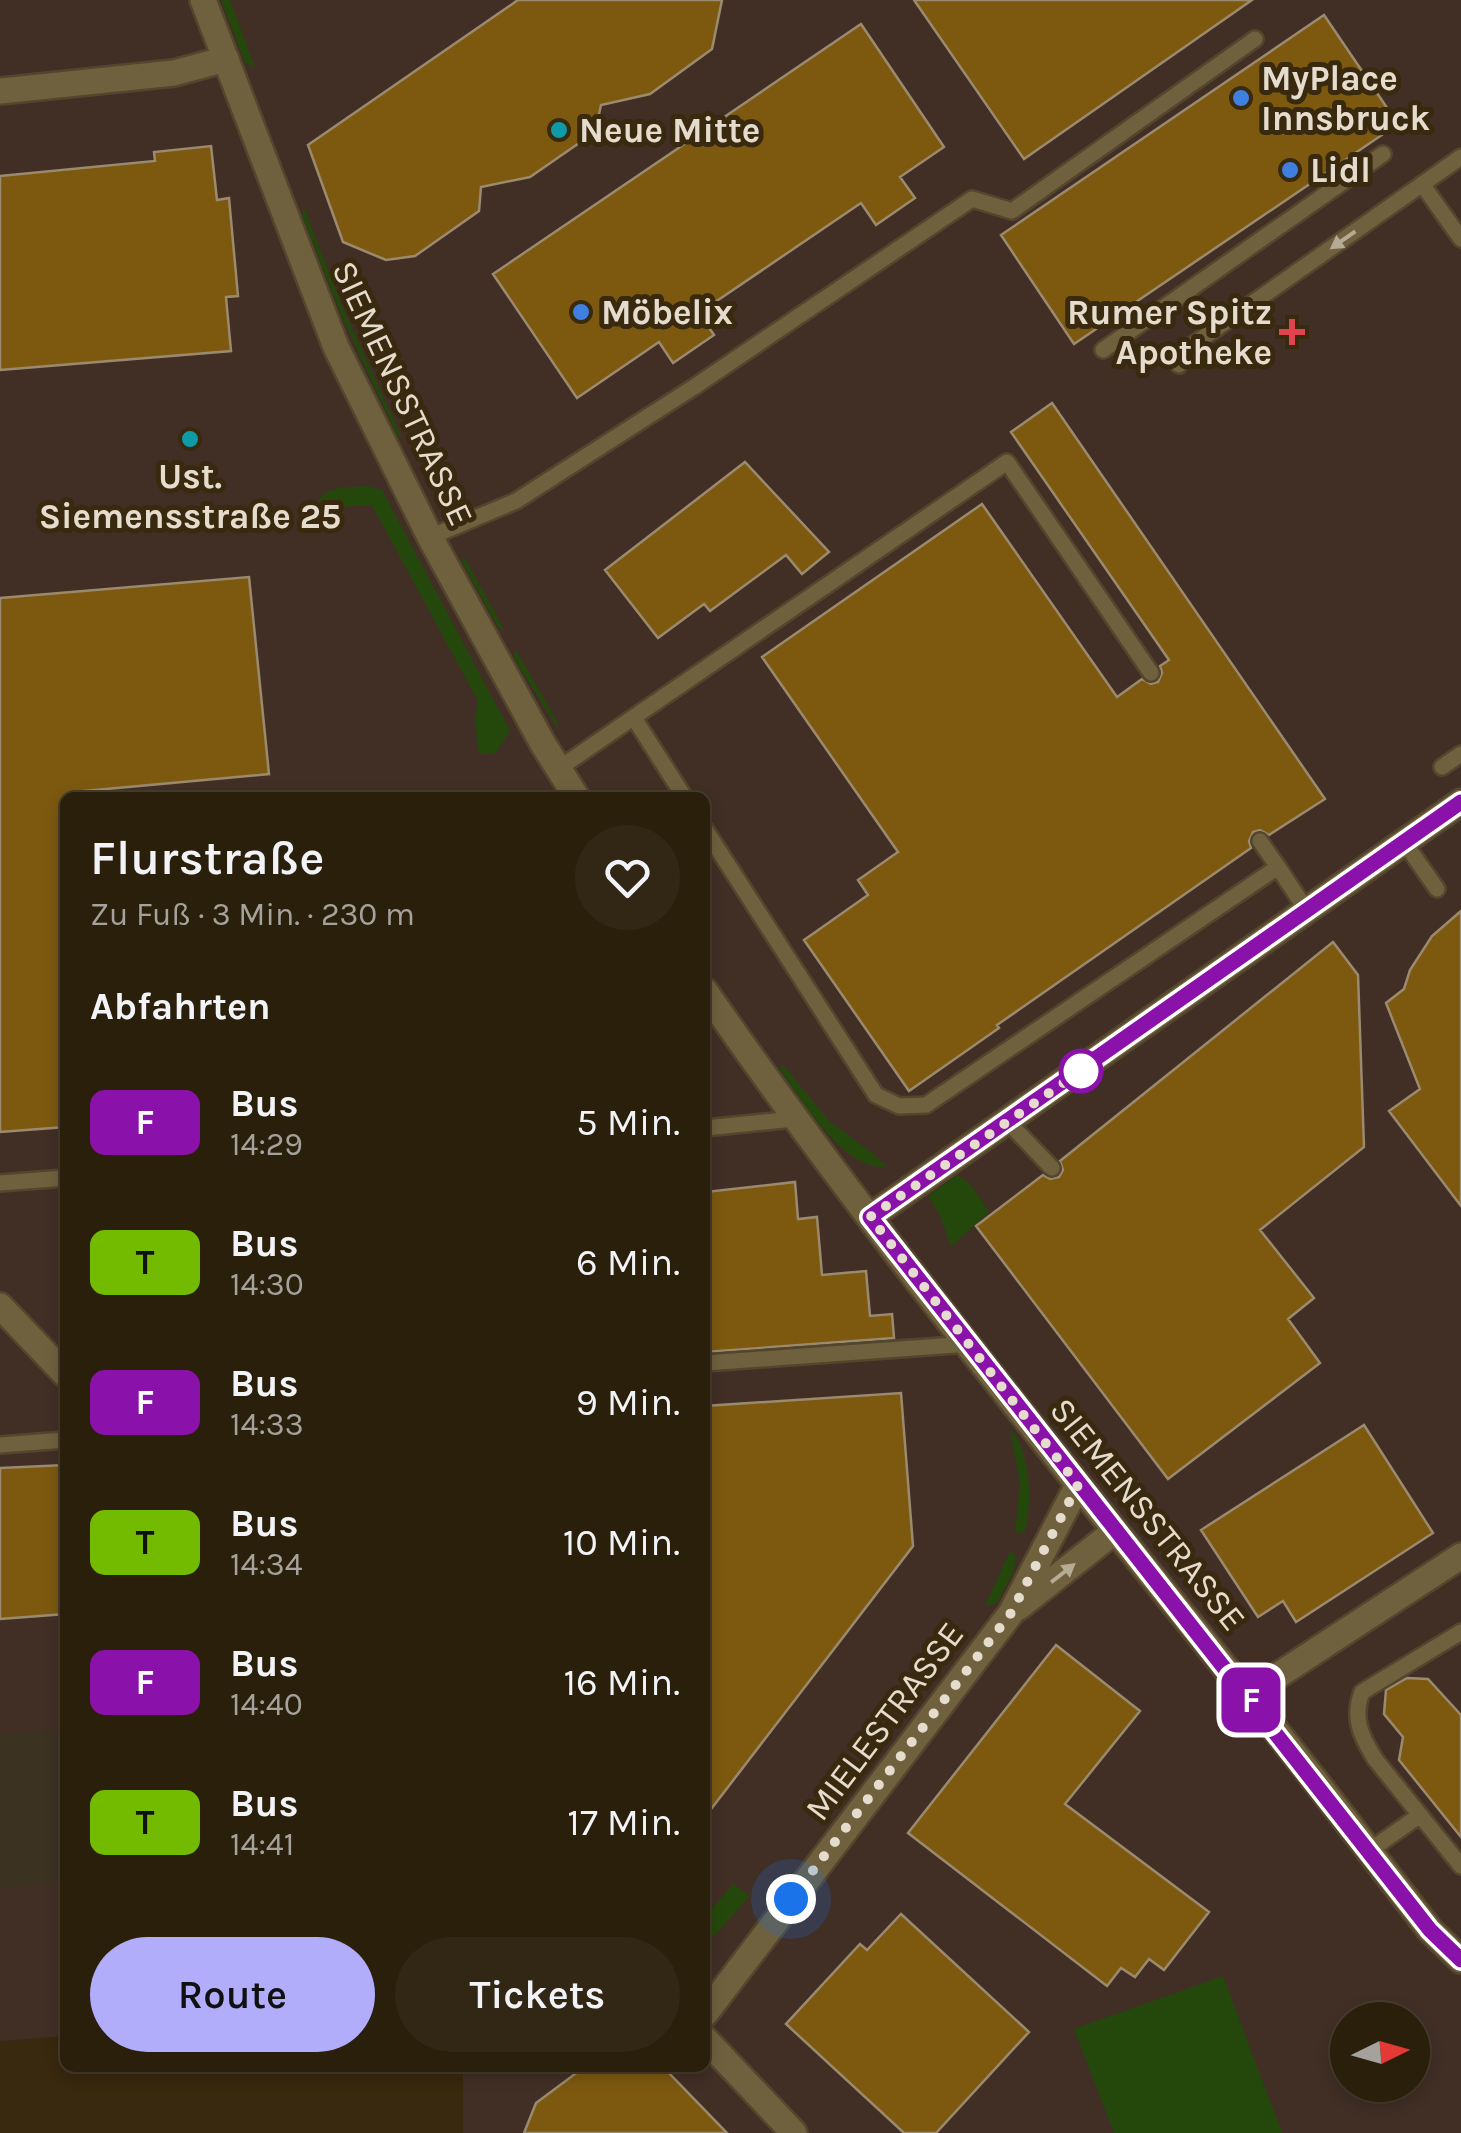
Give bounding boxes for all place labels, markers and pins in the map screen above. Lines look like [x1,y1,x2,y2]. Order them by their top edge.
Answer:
place label: MyPlace Innsbruck [1261,58,1430,139]
marker: MyPlace Innsbruck [1230,87,1252,109]
place label: Neue Mitte [579,110,760,151]
marker: Neue Mitte [548,119,570,141]
place label: Lidl [1310,150,1371,191]
marker: Lidl [1279,159,1301,181]
place label: Möbelix [601,292,733,333]
place label: Rumer Spitz Apotheke [1067,292,1272,373]
marker: Möbelix [570,301,592,323]
marker: Rumer Spitz Apotheke [1281,321,1303,343]
marker: Ust. Siemensstraße 25 [179,428,201,450]
place label: Ust. Siemensstraße 25 [39,456,341,537]
unlabelled marker [1060,1050,1102,1092]

